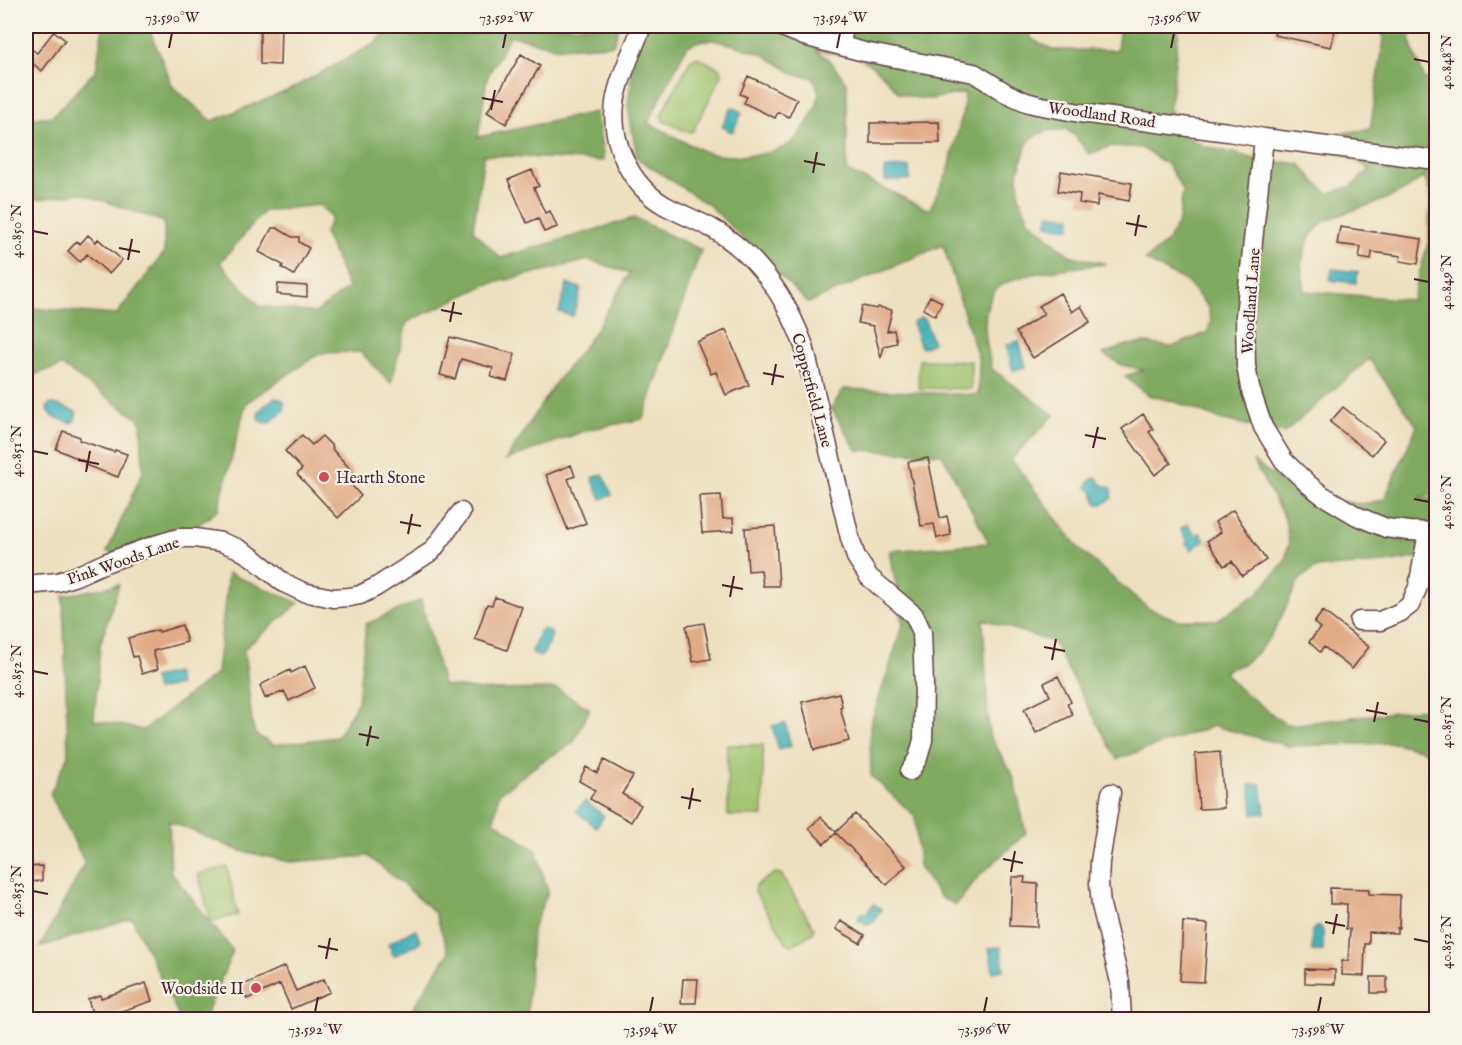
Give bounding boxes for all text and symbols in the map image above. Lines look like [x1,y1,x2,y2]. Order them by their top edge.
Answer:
text: 73.590°W [145,8,200,27]
text: 73.592°W [479,8,534,27]
text: 73.594°W [813,8,868,27]
text: 73.596°W [1147,8,1201,27]
text: 40.848°N [1437,35,1456,89]
street label: Woodland Road [1047,99,1157,133]
text: 40.850°N [7,204,26,258]
street label: Woodland Lane [1238,247,1266,355]
text: 40.849°N [1437,254,1456,310]
street label: Copperfield Lane [786,331,836,450]
text: 40.851°N [7,425,26,477]
place label: Hearth Stone [336,469,425,489]
marker: Hearth Stone [317,470,331,484]
text: 40.850°N [1437,475,1456,529]
street label: Pink Woods Lane [65,533,182,590]
text: 40.852°N [7,644,26,698]
text: 40.851°N [1437,696,1456,748]
text: 40.853°N [7,865,26,917]
text: 40.852°N [1437,915,1456,969]
place label: Woodside II [161,980,244,1000]
marker: Woodside II [249,981,263,995]
text: 73.592°W [288,1020,343,1039]
text: 73.594°W [623,1020,678,1039]
text: 73.596°W [957,1020,1011,1039]
text: 73.598°W [1292,1020,1345,1039]

